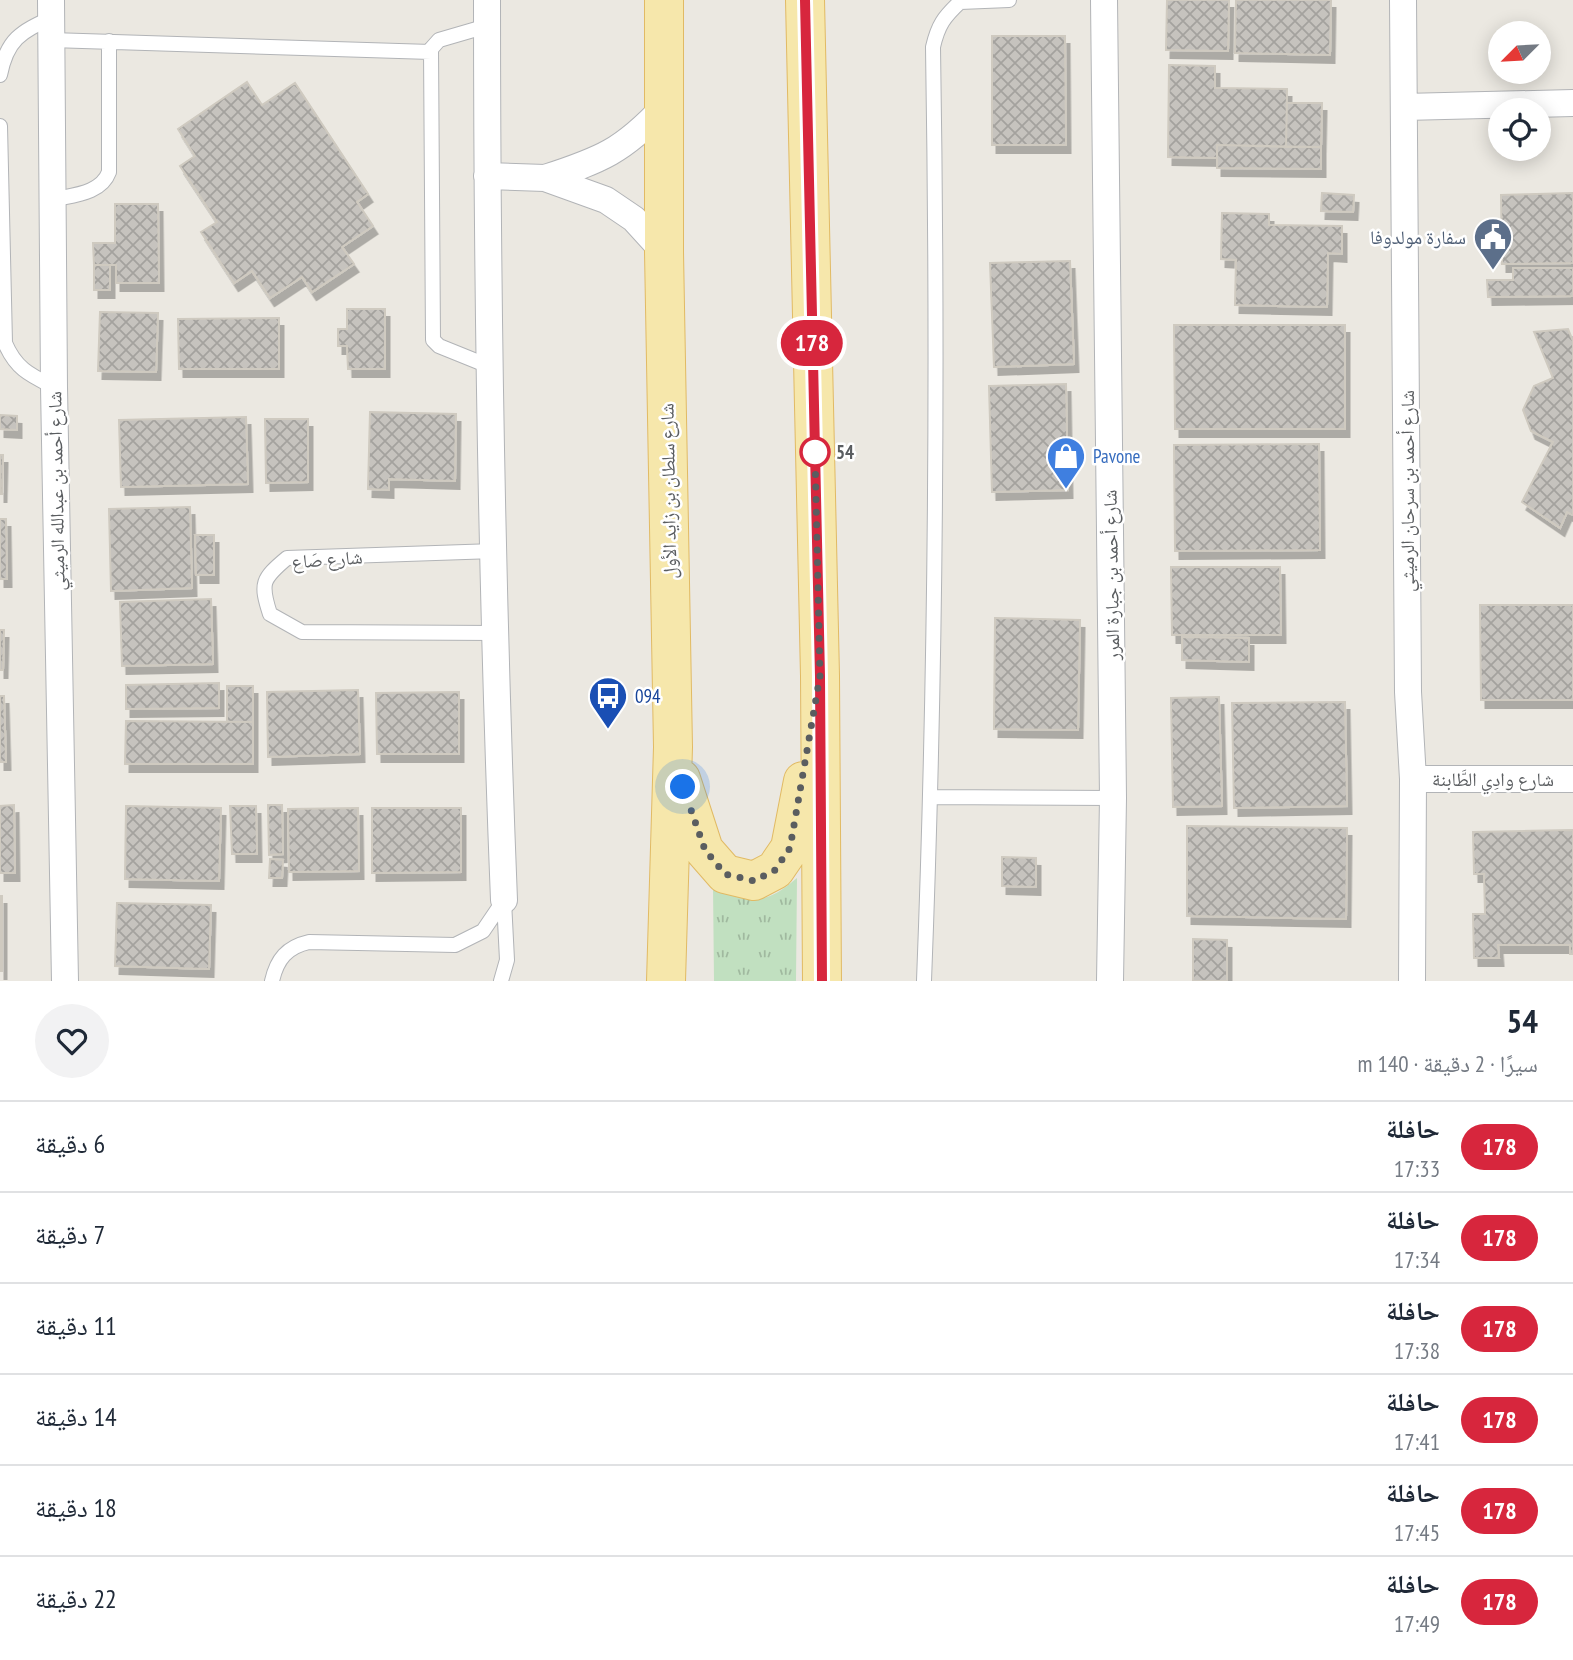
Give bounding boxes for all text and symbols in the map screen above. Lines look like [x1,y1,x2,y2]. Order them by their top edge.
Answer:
north arrow [1488,21,1550,84]
map controls [1488,21,1551,161]
button: locate [1488,98,1551,161]
public building icon: سفارة مولدوفا [1472,216,1514,271]
place label: سفارة مولدوفا [1370,225,1466,249]
line badge: 178 [772,320,852,366]
text: 178 [795,327,829,358]
street label: شارع أحمد بن سرحان الرميثي [1395,390,1423,592]
street label: شارع أحمد بن عبدالله الرميثي [42,391,74,591]
street label: شارع سلطان بن زايد الأول [654,403,682,579]
shop icon: Pavone [1045,435,1087,490]
marker: 54 [800,437,830,467]
place label: 54 [836,440,854,464]
place label: Pavone [1093,444,1141,468]
street label: شارع أحمد بن جبارة المرر [1098,489,1125,662]
street label: شارع صَاع [291,545,363,573]
bus stop icon: 094 [587,675,629,730]
place label: 094 [635,684,661,708]
street label: شارع وادِي الطَّابنة [1432,767,1554,795]
your location [665,769,700,804]
text: 54 [1506,999,1538,1042]
button: heart [35,1004,109,1078]
text: سيرًا · 2 دقيقة · 140 m [1358,1049,1538,1078]
text: حافلة [1386,1112,1440,1145]
text: 6 دقيقة [35,1127,105,1160]
text: 178 [1482,1131,1517,1162]
text: 17:33 [1394,1154,1440,1183]
text: حافلة [1386,1203,1440,1236]
text: 7 دقيقة [35,1218,105,1251]
text: 178 [1482,1222,1517,1253]
text: 17:34 [1394,1245,1440,1274]
text: حافلة [1386,1294,1440,1327]
text: 11 دقيقة [35,1309,117,1342]
text: 178 [1482,1313,1517,1344]
text: 17:38 [1394,1336,1440,1365]
text: حافلة [1386,1385,1440,1418]
text: 14 دقيقة [35,1400,117,1433]
text: 178 [1482,1404,1517,1435]
text: 17:41 [1394,1427,1440,1456]
text: حافلة [1386,1476,1440,1509]
text: 18 دقيقة [35,1491,117,1524]
text: 178 [1482,1495,1517,1526]
text: 17:45 [1394,1518,1440,1547]
text: حافلة [1386,1567,1440,1600]
text: 22 دقيقة [35,1582,117,1615]
text: 178 [1482,1586,1517,1617]
text: 17:49 [1394,1609,1440,1638]

